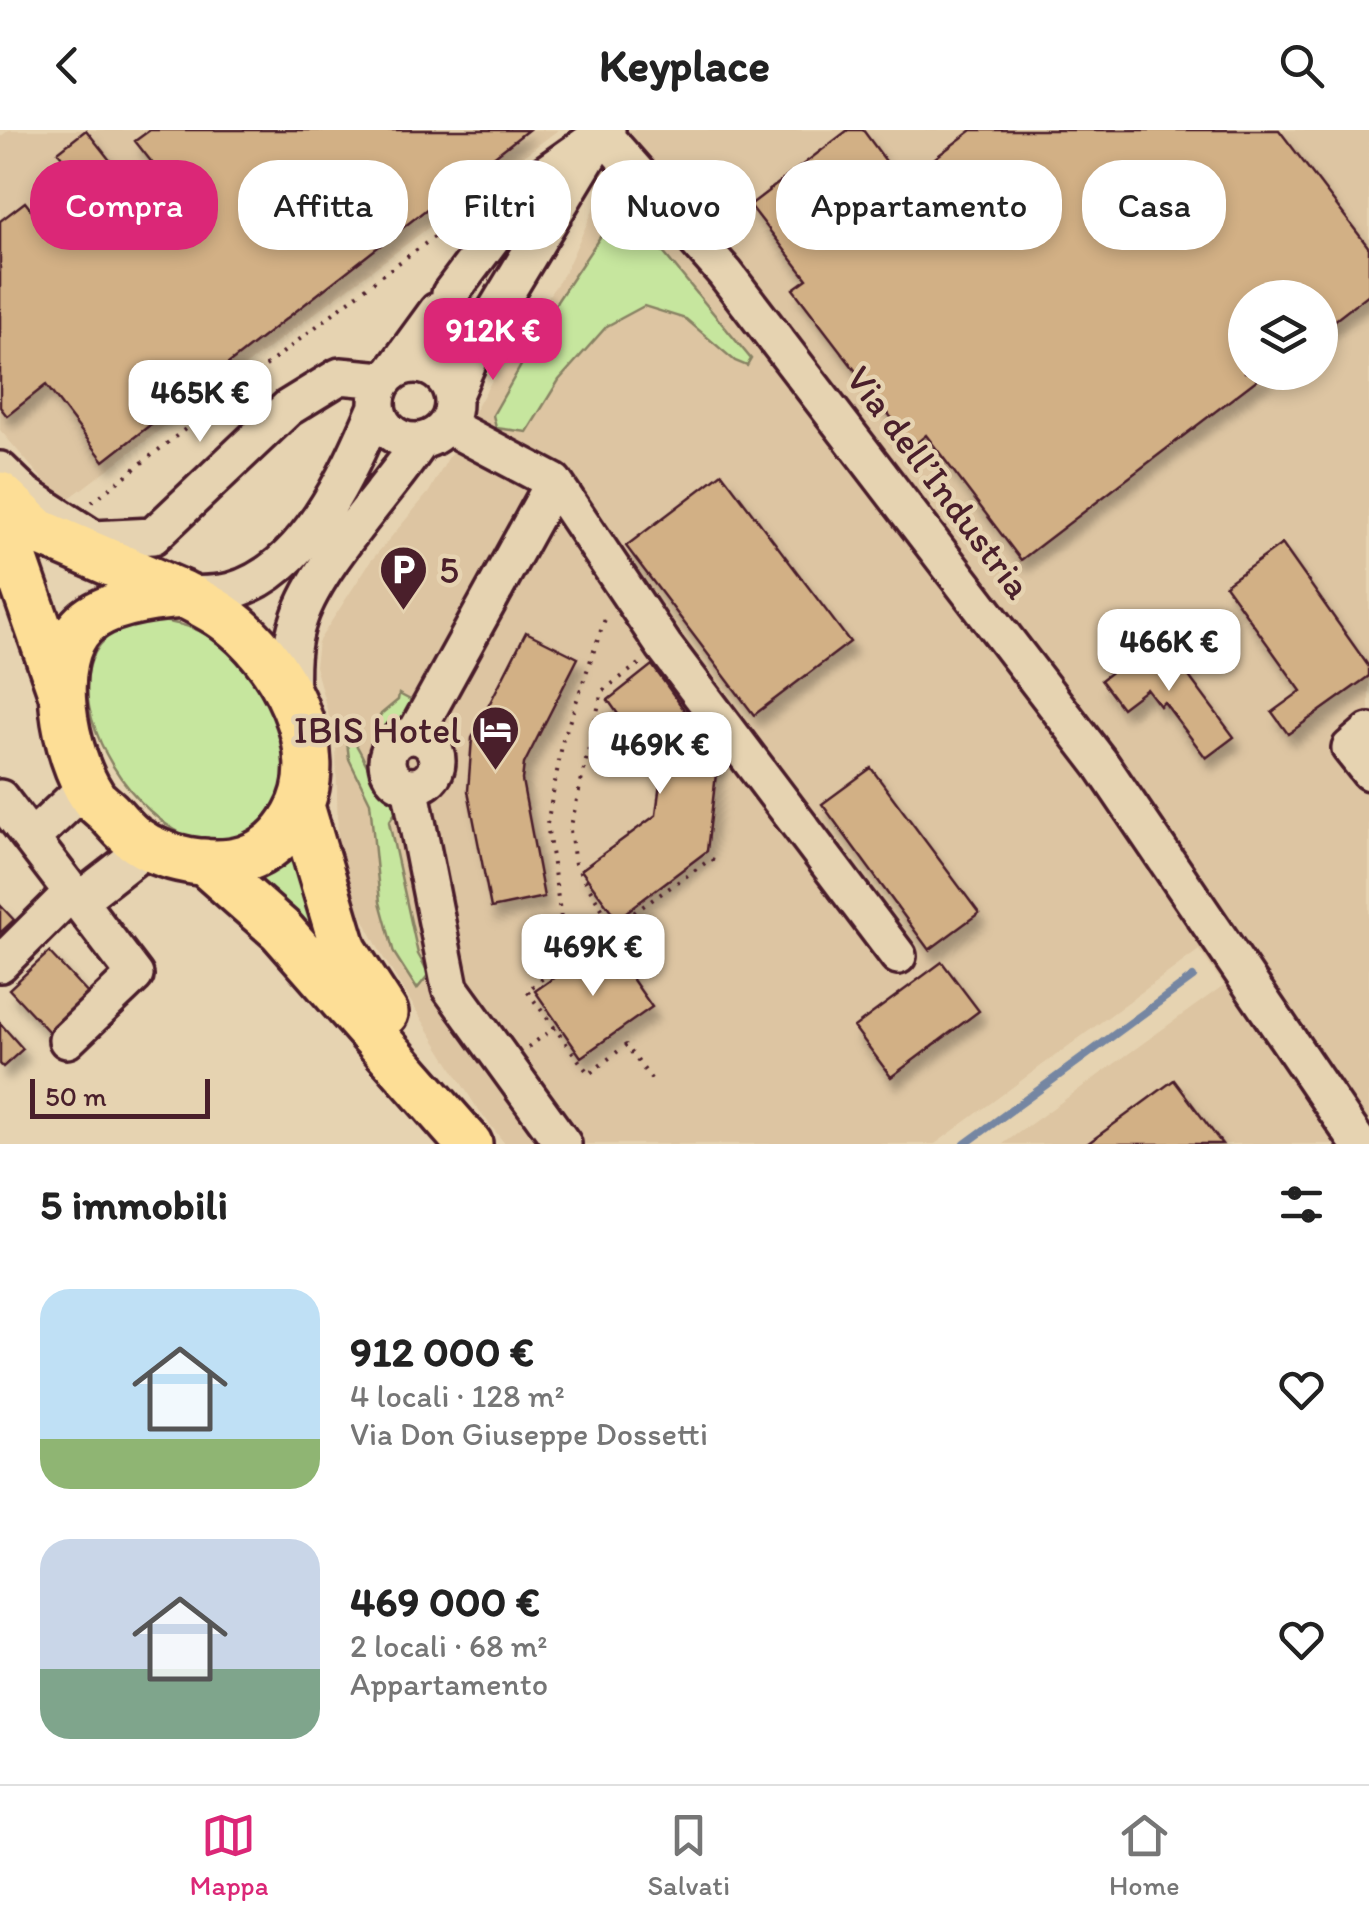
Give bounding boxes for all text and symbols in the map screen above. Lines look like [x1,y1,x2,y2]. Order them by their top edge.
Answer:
icon: back [40,38,95,93]
text: Keyplace [599,38,770,92]
icon: search [1274,38,1329,93]
chip: Compra [30,160,218,250]
chip: Affitta [238,160,408,250]
chip: Filtri [428,160,571,250]
chip: Nuovo [591,160,756,250]
chip: Appartamento [776,160,1062,250]
chip: Casa [1082,160,1226,250]
map controls [1228,280,1338,390]
button: layers [1228,280,1338,390]
pin: 912K € [412,298,574,383]
text: 912K € [446,311,540,349]
street label: Via dell’Industria [836,356,1042,608]
pin: 465K € [119,360,281,445]
text: 465K € [151,373,249,411]
parking icon: 5 [378,544,430,612]
place label: 5 [439,547,459,593]
pin: 466K € [1088,609,1250,694]
text: 466K € [1119,622,1219,660]
hotel icon: IBIS Hotel [470,704,522,772]
place label: IBIS Hotel [294,707,461,753]
pin: 469K € [579,712,741,797]
text: 469K € [611,725,709,763]
pin: 469K € [512,914,674,999]
text: 469K € [544,927,642,965]
scale bar [30,1074,210,1118]
text: 50 m [45,1079,107,1113]
icon: filters [1274,1177,1329,1232]
text: 5 immobili [40,1179,228,1230]
text: 912 000 € [350,1326,534,1377]
icon: home [120,1329,240,1449]
icon: heart [1274,1362,1329,1417]
text: 4 locali · 128 m² [350,1377,565,1415]
text: Via Don Giuseppe Dossetti [350,1415,708,1453]
text: 469 000 € [350,1576,540,1627]
icon: home [120,1579,240,1699]
icon: heart [1274,1612,1329,1667]
text: 2 locali · 68 m² [350,1627,548,1665]
text: Appartamento [350,1665,548,1703]
tab: Mappa [189,1808,268,1902]
tab: Salvati [647,1808,730,1902]
tab: Home [1109,1808,1180,1902]

